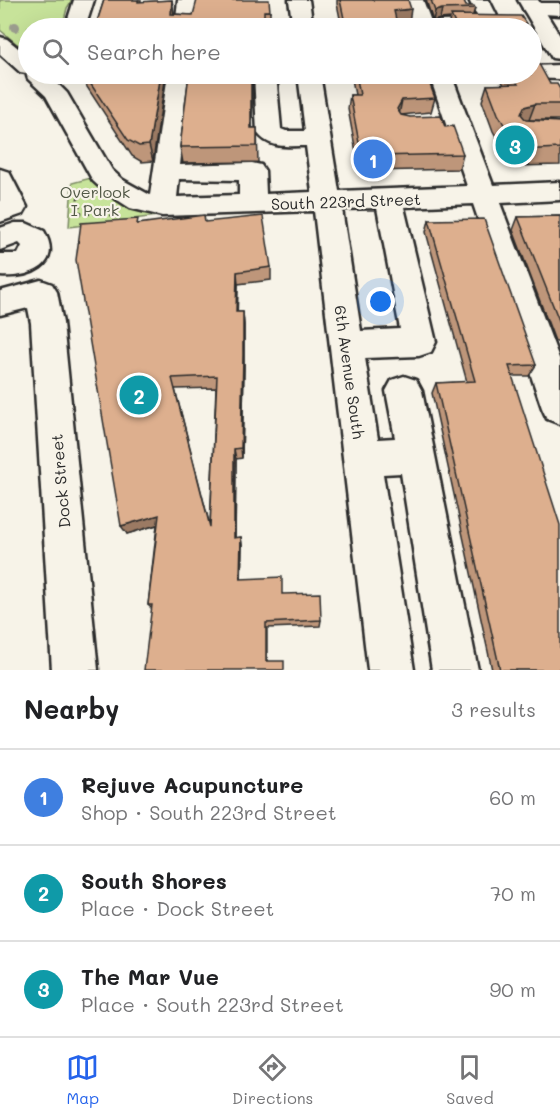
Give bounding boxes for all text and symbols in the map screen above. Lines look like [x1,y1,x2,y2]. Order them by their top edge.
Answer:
search box [18,18,542,84]
icon: search [39,35,72,68]
text: Search here [87,37,221,66]
pin: 3 [496,122,534,168]
pin: 1 [354,136,392,182]
park label: Overlook I Park [60,181,130,220]
street label: South 223rd Street [271,188,421,214]
your location [366,287,395,316]
street label: 6th Avenue South [330,304,370,440]
pin: 2 [120,372,158,418]
street label: Dock Street [45,433,75,529]
text: Nearby [24,692,119,726]
text: 3 results [451,696,536,722]
text: Rejuve Acupuncture [81,770,303,799]
text: 1 [39,784,48,810]
text: 60 m [489,784,536,810]
text: Shop · South 223rd Street [81,799,337,825]
text: South Shores [81,866,227,895]
text: 2 [38,880,49,906]
text: 70 m [490,880,536,906]
text: Place · Dock Street [81,895,274,921]
text: The Mar Vue [81,962,219,991]
text: 3 [38,976,50,1002]
text: 90 m [490,976,536,1002]
text: Place · South 223rd Street [81,991,344,1017]
tab: Map [66,1051,99,1108]
tab: Directions [232,1051,313,1108]
tab: Saved [446,1051,494,1108]

